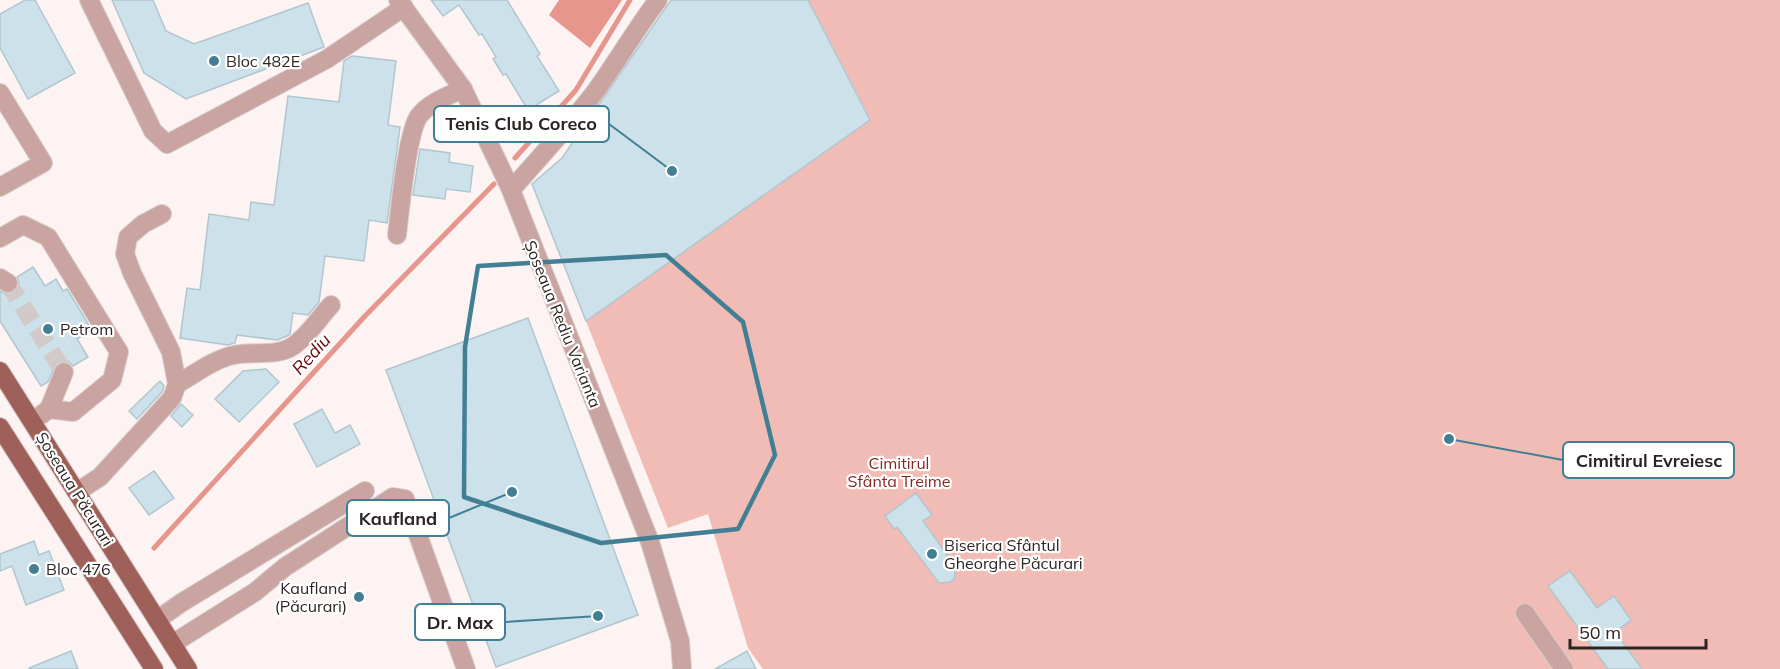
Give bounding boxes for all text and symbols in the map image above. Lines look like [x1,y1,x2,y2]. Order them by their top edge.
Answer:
place label: Bloc 482E [226,51,300,71]
marker: Bloc 482E [207,54,221,68]
callout: Tenis Club Coreco [434,106,609,142]
text: Tenis Club Coreco [445,112,597,135]
street label: Șoseaua Rediu Varianta [520,238,606,410]
place label: Petrom [60,319,113,339]
marker: Petrom [41,322,55,336]
water label: Rediu [287,329,335,379]
street label: Șoseaua Păcurari [32,428,118,550]
callout: Cimitirul Evreiesc [1563,442,1734,478]
text: Cimitirul Evreiesc [1576,449,1722,472]
park label: Cimitirul Sfânta Treime [847,453,951,491]
callout: Kaufland [347,500,449,536]
text: Kaufland [359,507,437,530]
place label: Biserica Sfântul Gheorghe Păcurari [944,535,1083,573]
marker: Biserica Sfântul Gheorghe Păcurari [925,547,939,561]
place label: Bloc 476 [46,559,111,579]
marker: Bloc 476 [27,562,41,576]
place label: Kaufland (Păcurari) [275,578,347,616]
marker: Kaufland (Păcurari) [352,590,366,604]
callout: Dr. Max [415,604,505,640]
text: Dr. Max [427,611,494,634]
scale bar [1570,612,1706,650]
text: 50 m [1579,621,1621,644]

